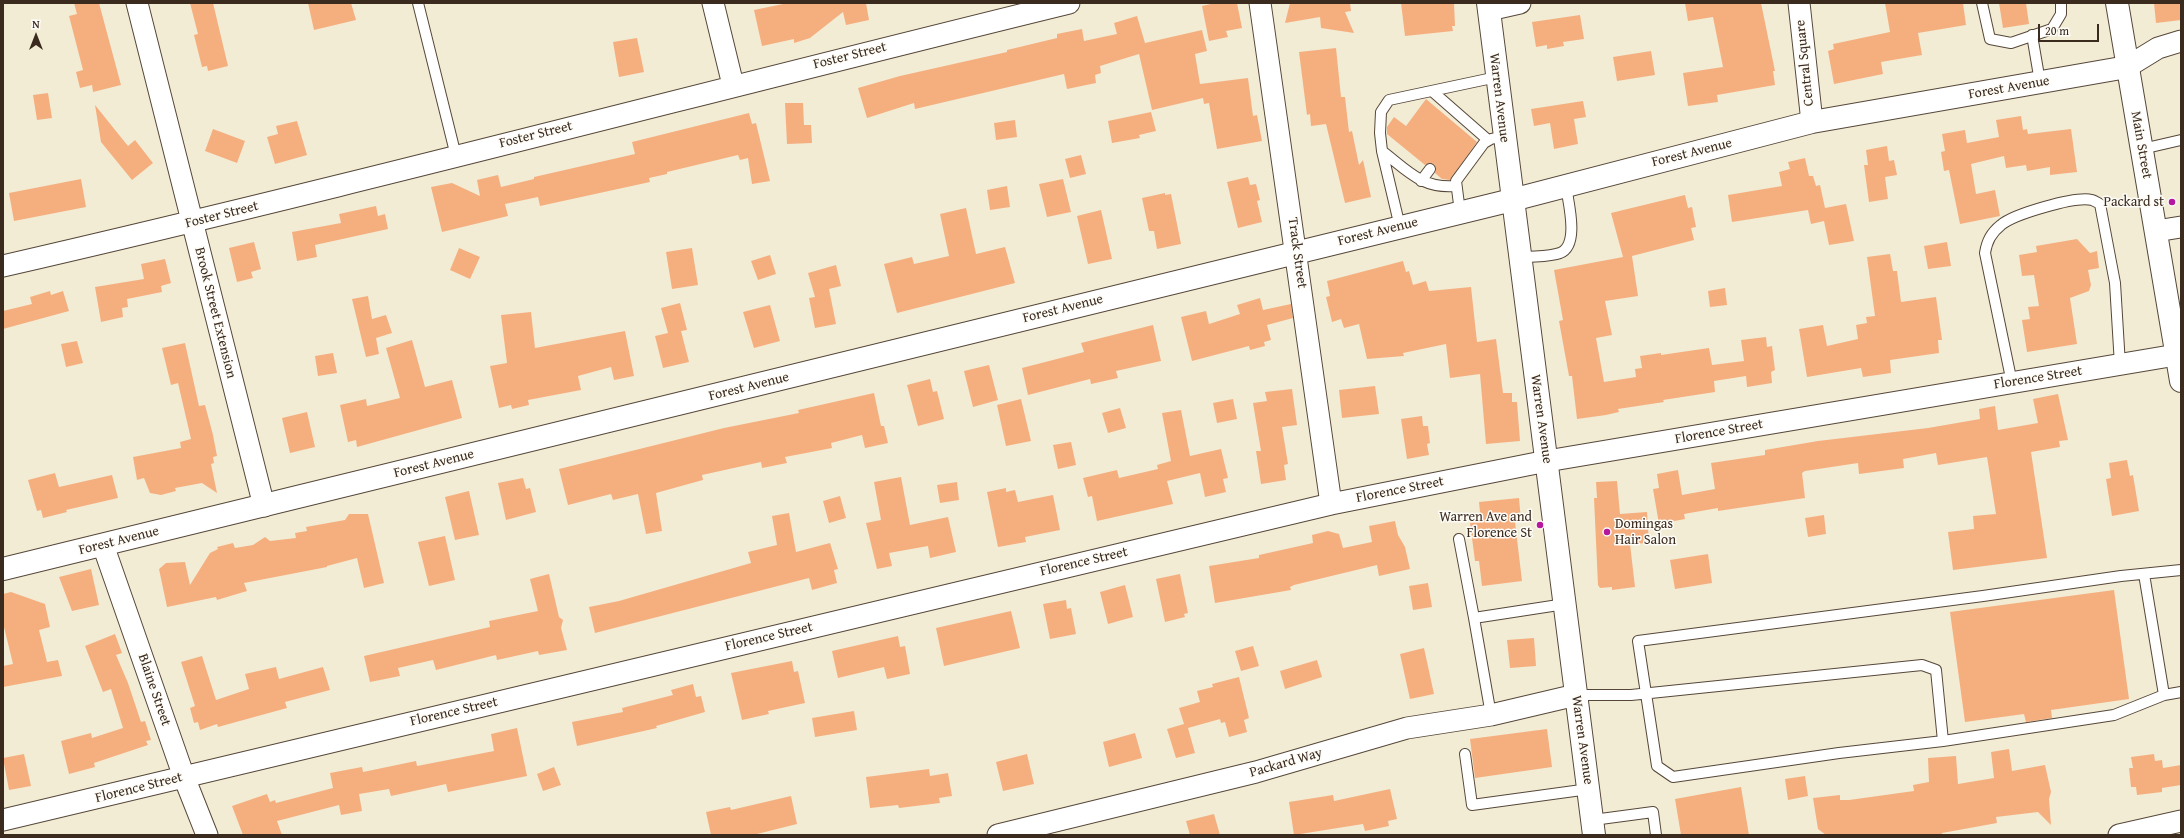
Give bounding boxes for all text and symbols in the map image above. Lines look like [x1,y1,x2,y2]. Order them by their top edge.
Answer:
north arrow [16,16,56,56]
text: N [32,16,40,32]
scale bar [2040,16,2101,42]
street label: Central Square [1792,19,1818,107]
text: 20 m [2045,22,2069,39]
street label: Foster Street [812,39,888,73]
street label: Warren Avenue [1485,52,1513,144]
street label: Forest Avenue [1967,73,2051,103]
street label: Main Street [2127,110,2155,180]
street label: Foster Street [498,118,574,152]
street label: Forest Avenue [1650,135,1734,171]
place label: Packard st [2103,194,2164,210]
marker: Packard st [2167,197,2177,207]
street label: Foster Street [184,198,260,232]
street label: Forest Avenue [1336,214,1420,250]
street label: Track Street [1284,216,1310,290]
street label: Brook Street Extension [191,246,239,380]
street label: Forest Avenue [1021,291,1105,327]
street label: Florence Street [1993,363,2083,393]
street label: Forest Avenue [707,369,791,405]
street label: Warren Avenue [1526,373,1556,465]
street label: Florence Street [1674,416,1764,448]
street label: Forest Avenue [392,446,476,482]
street label: Florence Street [1355,473,1445,507]
place label: Warren Ave and Florence St [1439,509,1532,542]
place label: Domingas Hair Salon [1615,516,1676,548]
marker: Warren Ave and Florence St [1535,520,1545,530]
street label: Forest Avenue [77,523,161,559]
marker: Domingas Hair Salon [1602,527,1612,537]
street label: Florence Street [1039,544,1129,580]
street label: Florence Street [724,619,814,655]
street label: Blaine Street [134,652,174,728]
street label: Florence Street [409,694,499,730]
street label: Warren Avenue [1567,694,1597,786]
street label: Packard Way [1248,745,1324,781]
street label: Florence Street [94,769,184,807]

